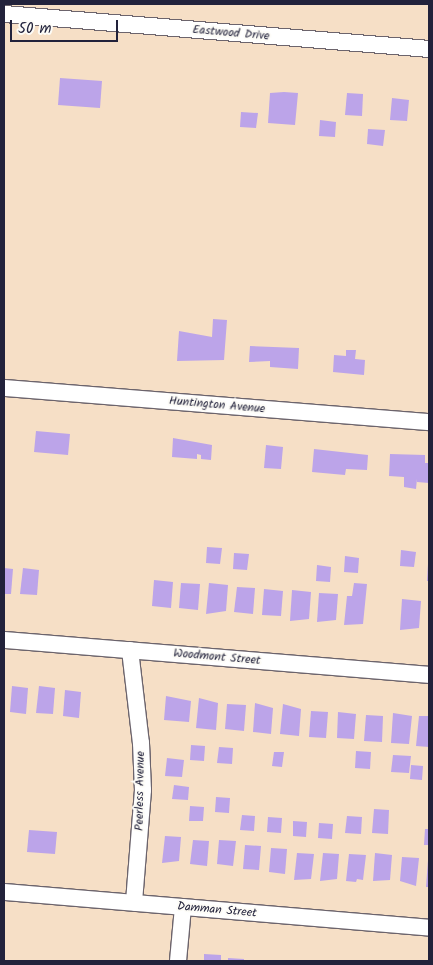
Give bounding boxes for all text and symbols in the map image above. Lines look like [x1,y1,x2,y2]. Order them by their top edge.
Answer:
scale bar [12,10,120,42]
text: 50 m [18,17,52,41]
street label: Eastwood Drive [192,22,270,44]
street label: Huntington Avenue [168,394,266,416]
street label: Woodmont Street [173,646,261,668]
street label: Peerless Avenue [132,751,148,831]
street label: Damman Street [177,899,257,921]

